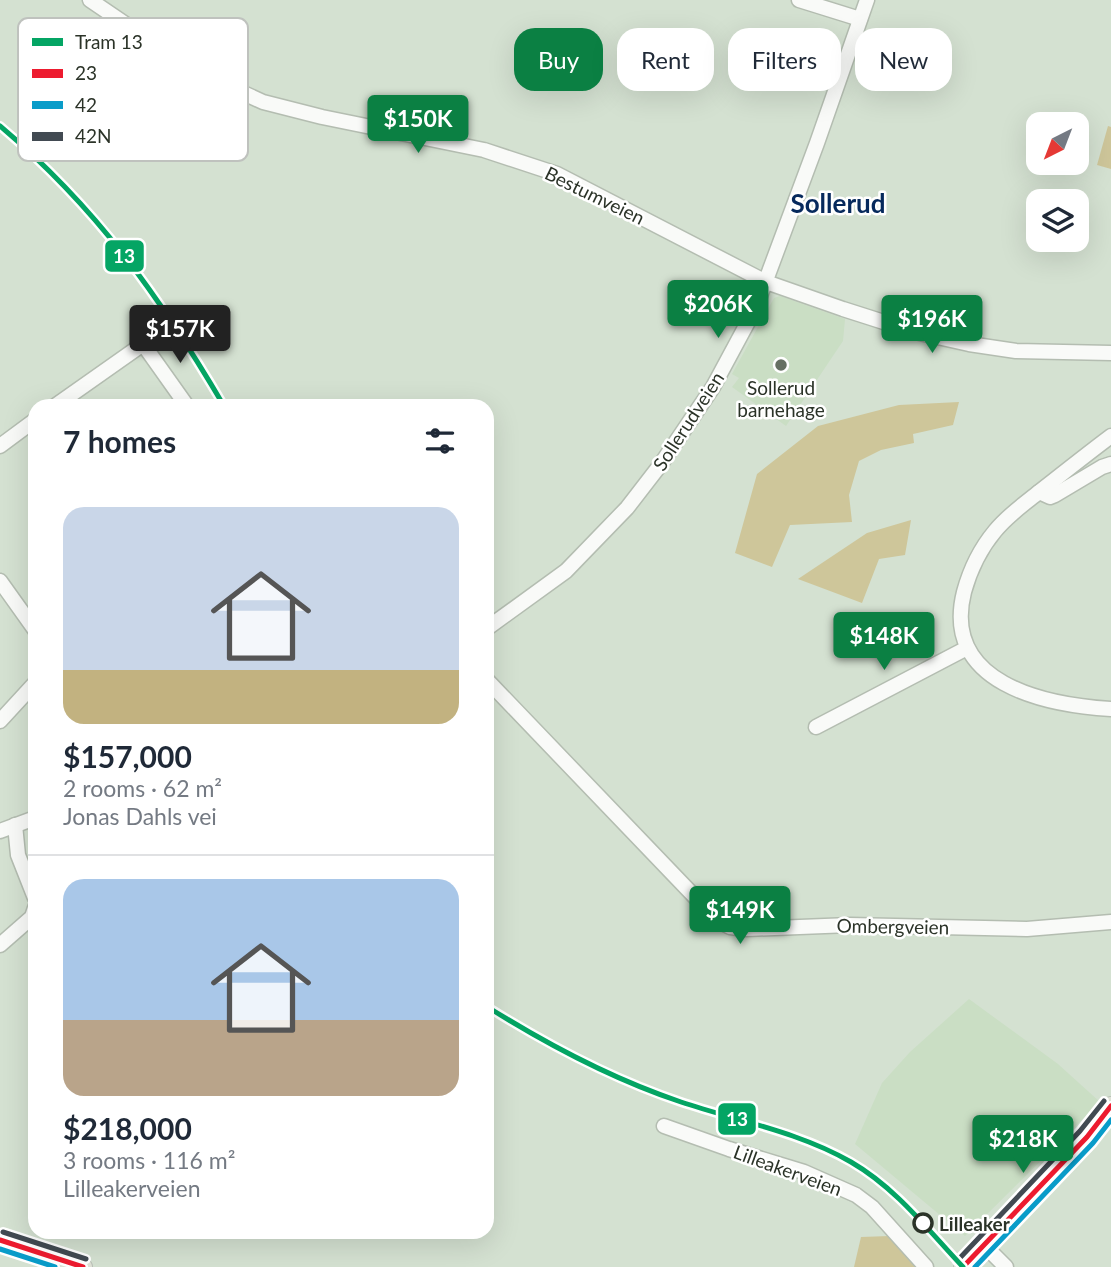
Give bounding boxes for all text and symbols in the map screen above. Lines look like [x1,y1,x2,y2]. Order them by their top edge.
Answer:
legend [18,18,248,161]
chip: Buy [514,28,603,91]
chip: Rent [617,28,714,91]
chip: Filters [728,28,841,91]
chip: New [855,28,952,91]
text: Tram 13 [75,30,143,53]
text: 23 [75,61,97,84]
text: 42 [75,93,97,116]
pin: $150K [369,96,467,155]
text: $150K [383,104,453,132]
north arrow [1026,112,1088,175]
map controls [1026,112,1089,252]
text: 42N [75,124,112,147]
street label: Bestumveien [541,161,649,229]
district label: Sollerud [790,187,886,219]
button: layers [1026,189,1089,252]
line badge: 13 [104,239,145,273]
text: 13 [113,244,135,267]
pin: $206K [669,280,767,340]
text: $206K [683,289,753,317]
pin: $196K [883,296,981,355]
text: $196K [897,304,967,332]
pin: $157K [131,306,229,365]
text: $157K [145,314,215,342]
marker: Sollerud barnehage [773,357,789,373]
street label: Sollerudveien [648,367,728,475]
place label: Sollerud barnehage [737,376,825,421]
icon: filters [421,422,459,460]
text: 7 homes [63,423,176,459]
icon: home [198,553,324,679]
pin: $148K [835,612,933,672]
text: $148K [849,621,919,649]
text: $157,000 [63,738,192,774]
text: 2 rooms · 62 m² [63,774,222,802]
text: Jonas Dahls vei [63,802,217,830]
pin: $149K [691,886,789,946]
text: $149K [705,895,775,923]
street label: Ombergveien [836,914,950,938]
icon: home [198,925,324,1051]
line badge: 13 [717,1102,757,1136]
text: 13 [726,1107,748,1130]
text: $218,000 [63,1110,192,1146]
pin: $218K [974,1116,1072,1175]
text: $218K [988,1124,1058,1152]
street label: Lilleakerveien [731,1140,845,1200]
text: 3 rooms · 116 m² [63,1146,235,1174]
text: Lilleakerveien [63,1174,201,1202]
place label: Lilleaker [939,1212,1011,1235]
marker: Lilleaker [913,1213,933,1233]

